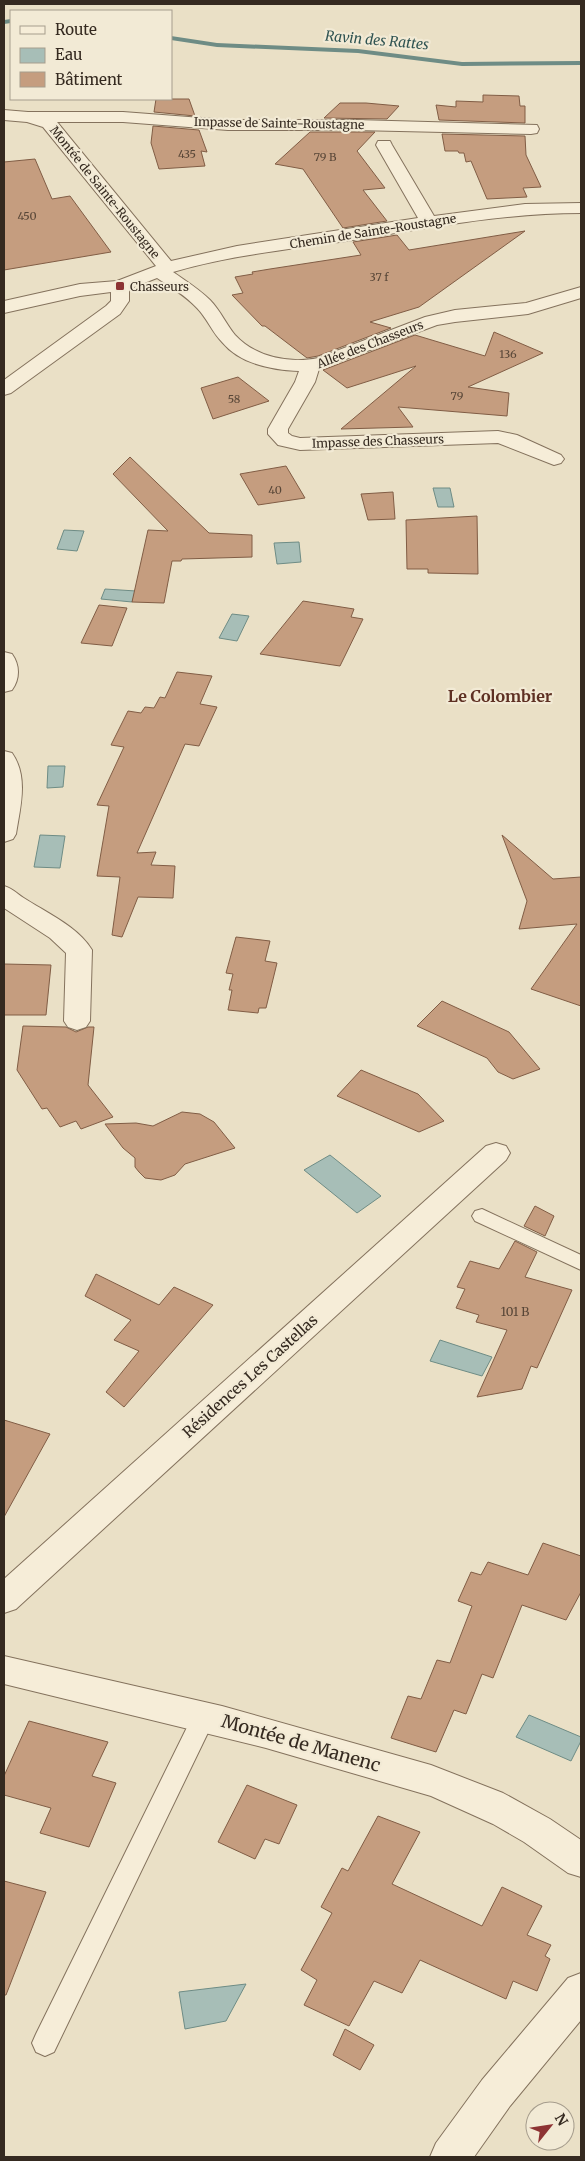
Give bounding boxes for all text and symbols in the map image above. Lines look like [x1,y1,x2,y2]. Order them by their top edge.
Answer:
legend [10,10,172,100]
text: Route [55,20,97,39]
water label: Ravin des Rattes [324,27,430,54]
text: Eau [55,45,82,64]
text: Bâtiment [55,70,123,89]
street label: Impasse de Sainte-Roustagne [194,114,364,132]
street label: Montée de Sainte-Roustagne [47,123,163,261]
house number: 435 [178,147,196,161]
house number: 79 B [314,150,337,164]
house number: 450 [17,209,37,223]
street label: Chemin de Sainte-Roustagne [289,210,457,252]
house number: 37 f [370,270,389,284]
place label: Chasseurs [130,279,189,294]
marker: Chasseurs [114,280,126,292]
street label: Allée des Chasseurs [314,317,426,372]
house number: 136 [499,347,517,361]
house number: 79 [451,389,464,403]
house number: 58 [228,392,241,406]
street label: Impasse des Chasseurs [312,431,444,451]
house number: 40 [268,483,282,497]
district label: Le Colombier [448,686,553,706]
house number: 101 B [501,1304,529,1319]
street label: Résidences Les Castellas [179,1310,321,1442]
street label: Montée de Manenc [219,1709,383,1777]
north arrow [525,2101,575,2151]
text: N [551,2110,572,2129]

